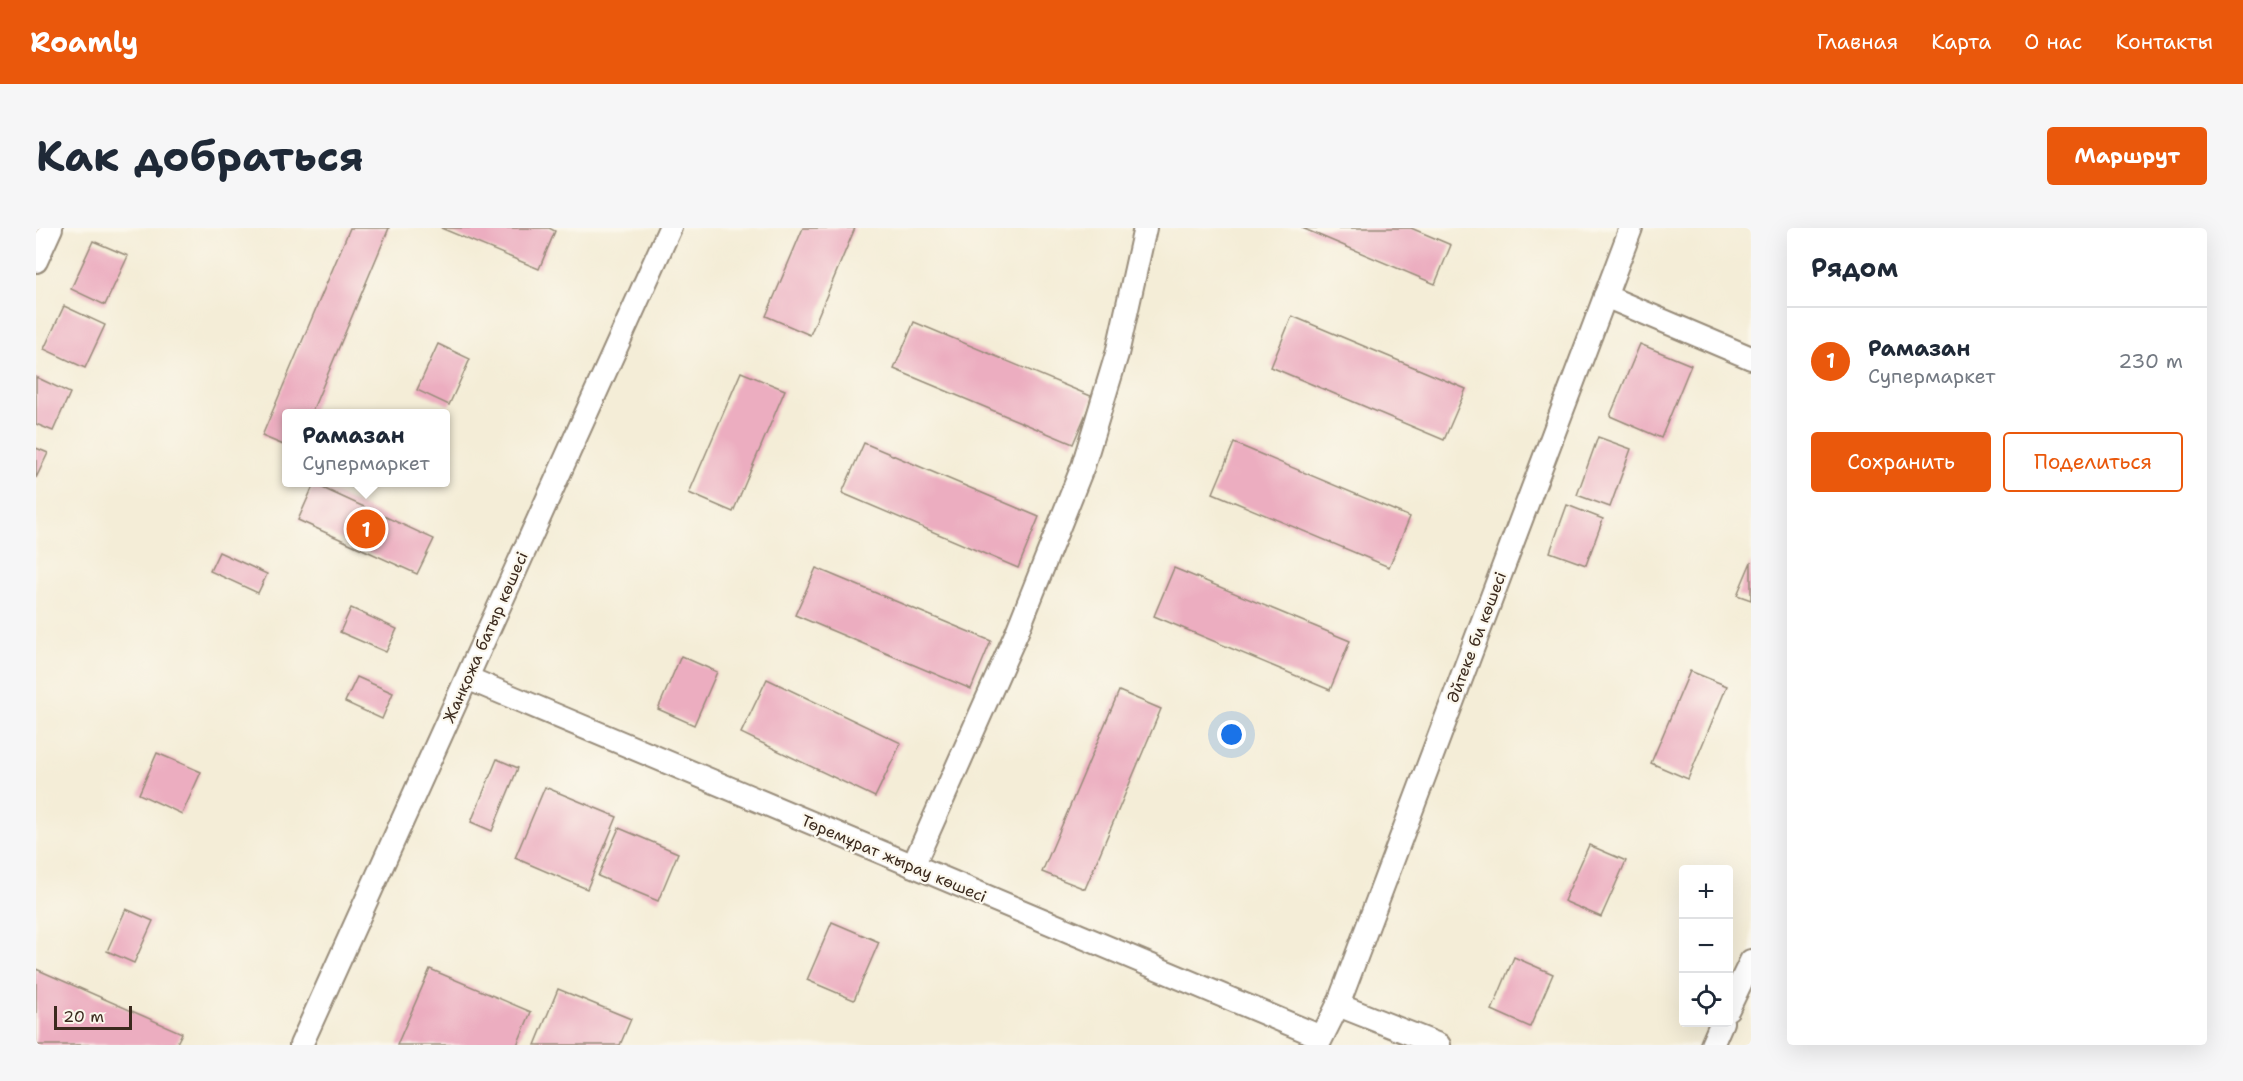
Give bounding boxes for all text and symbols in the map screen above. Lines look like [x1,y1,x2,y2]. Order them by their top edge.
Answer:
text: Roamly [30,23,138,61]
text: Главная [1817,28,1898,56]
text: Карта [1931,28,1991,56]
text: О нас [2024,28,2082,56]
text: Контакты [2115,28,2213,56]
button: Маршрут [2047,127,2207,185]
text: Как добраться [36,128,364,184]
text: Рядом [1811,250,1898,285]
text: Рамазан [1868,334,1970,363]
text: 1 [1826,348,1835,374]
text: 230 m [2118,348,2183,374]
text: Супермаркет [1868,363,1995,389]
popup [282,409,450,487]
text: Рамазан [302,421,405,450]
button: Сохранить [1811,432,1991,492]
button: Поделиться [2003,432,2183,492]
text: Супермаркет [302,450,430,476]
pin: 1 [346,506,386,552]
street label: Жанқожа батыр көшесі [438,548,533,726]
street label: Әйтеке би көшесі [1442,569,1511,706]
your location [1217,720,1246,749]
street label: Төремұрат жырау көшесі [798,810,990,907]
map controls [1679,865,1733,1027]
button: + [1679,865,1733,919]
button: − [1679,919,1733,973]
button: locate [1679,973,1733,1027]
scale bar [54,1003,132,1030]
text: 20 m [63,1006,104,1027]

